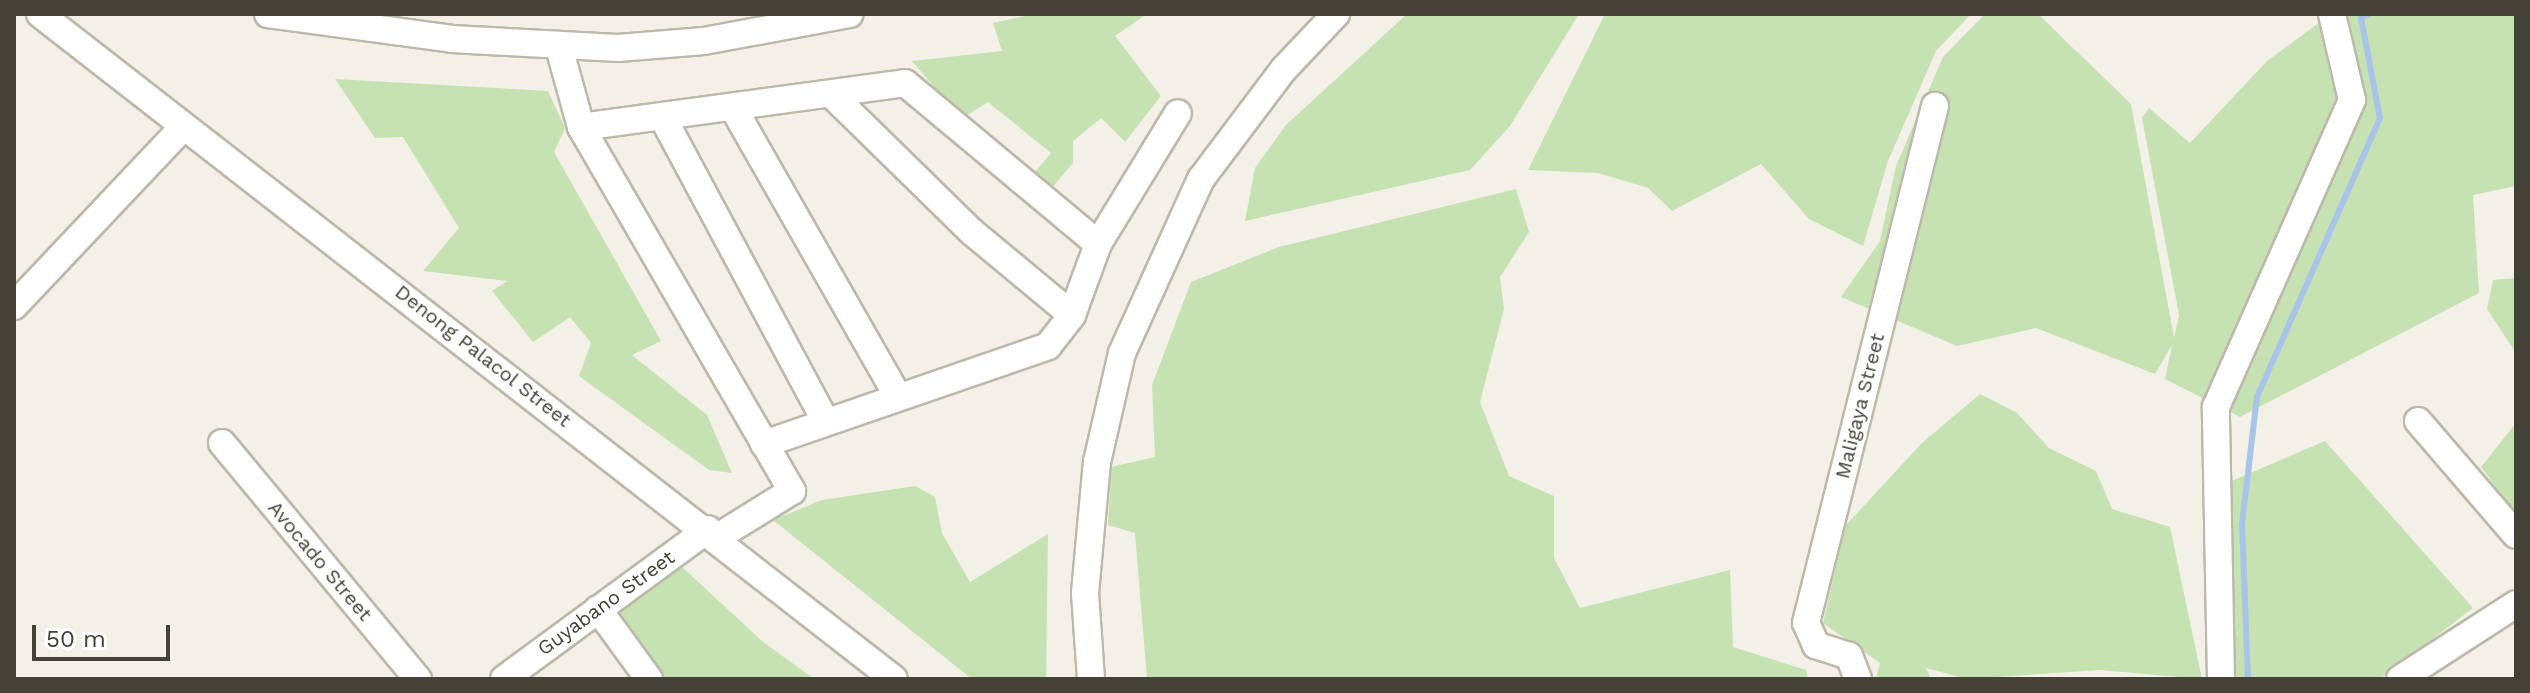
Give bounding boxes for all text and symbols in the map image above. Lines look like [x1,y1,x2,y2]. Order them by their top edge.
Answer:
street label: Denong Palacol Street [390,280,576,432]
street label: Maligaya Street [1830,331,1890,481]
street label: Avocado Street [263,496,377,626]
street label: Guyabano Street [533,545,679,661]
scale bar [36,609,174,659]
text: 50 m [46,625,106,653]

